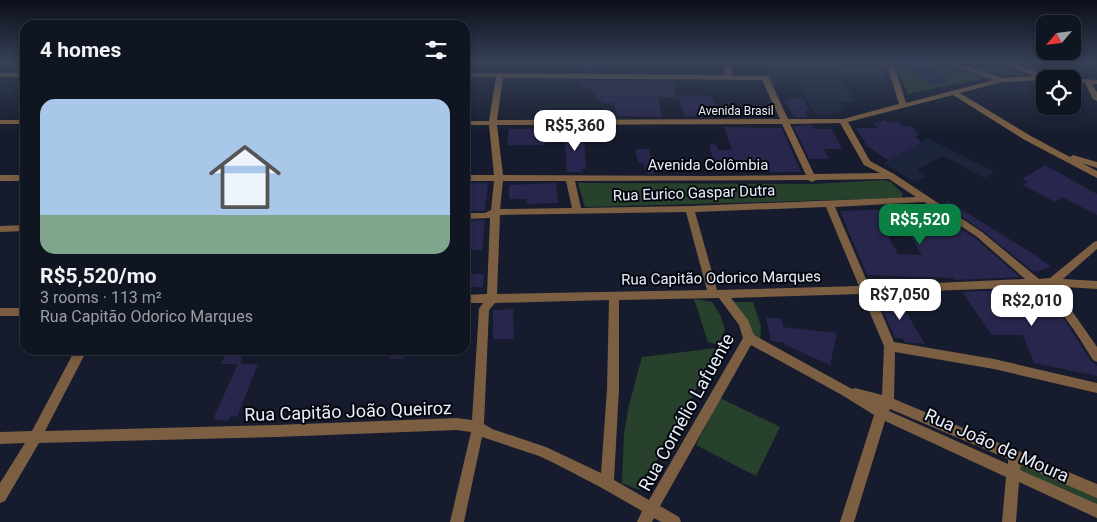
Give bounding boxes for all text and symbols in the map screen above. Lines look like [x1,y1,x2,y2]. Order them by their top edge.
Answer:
north arrow [1036,15,1081,60]
map controls [1036,15,1081,115]
icon: filters [422,36,450,64]
text: 4 homes [40,38,121,62]
button: locate [1036,70,1081,115]
street label: Avenida Brasil [698,104,774,118]
pin: R$5,360 [529,110,621,152]
text: R$5,360 [545,116,605,135]
icon: home [200,132,290,222]
street label: Avenida Colômbia [648,156,768,174]
street label: Rua Eurico Gaspar Dutra [613,181,775,205]
pin: R$5,520 [874,204,966,246]
text: R$5,520 [890,210,950,229]
text: R$5,520/mo [40,264,157,288]
street label: Rua Capitão Odorico Marques [621,267,821,289]
pin: R$7,050 [854,278,946,321]
pin: R$2,010 [986,284,1078,327]
text: R$7,050 [870,285,930,304]
text: 3 rooms · 113 m² [40,288,162,307]
text: R$2,010 [1002,291,1062,310]
text: Rua Capitão Odorico Marques [40,307,253,326]
street label: Rua Cornélio Lafuente [634,330,738,494]
street label: Rua Capitão João Queiroz [244,397,452,425]
street label: Rua João de Moura [922,404,1072,486]

